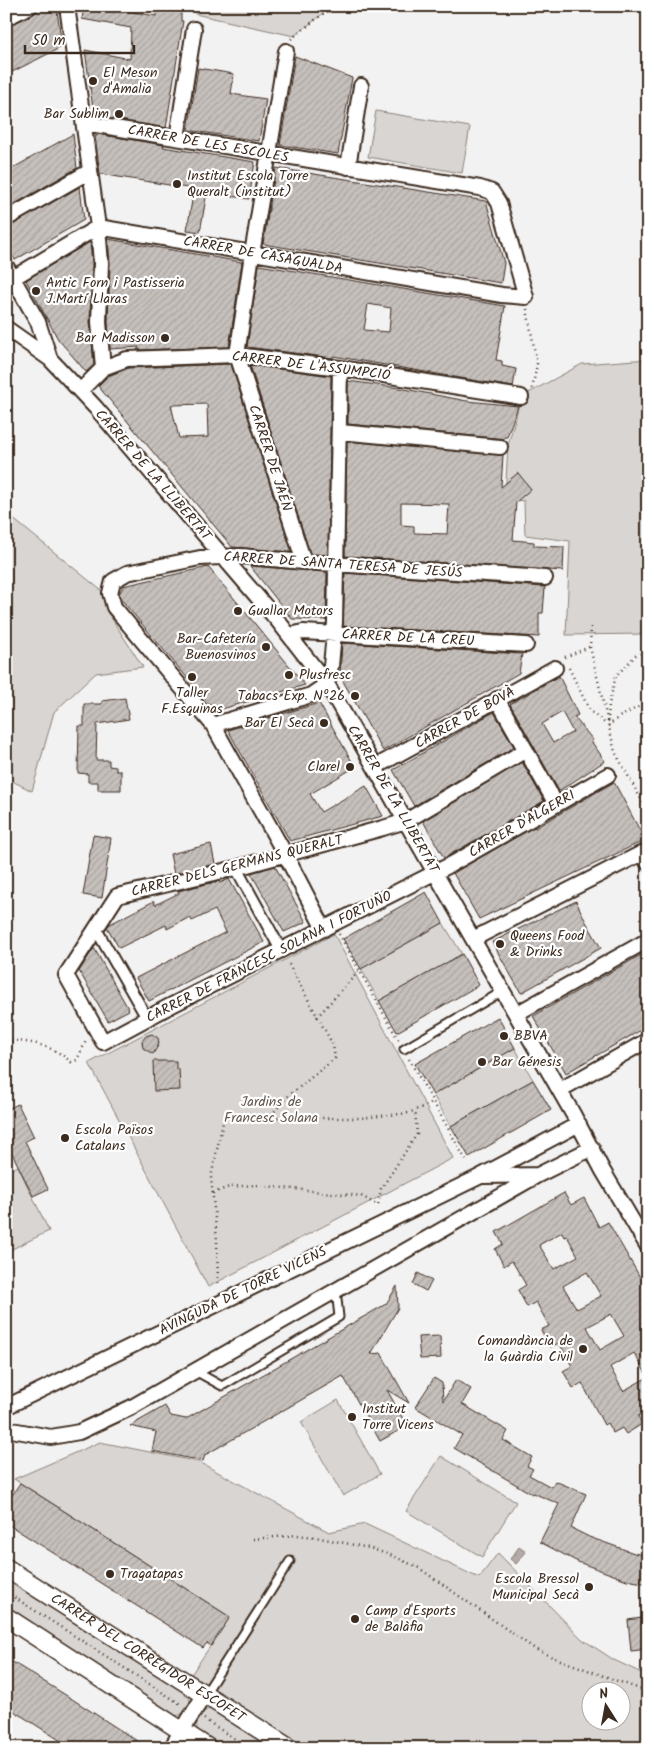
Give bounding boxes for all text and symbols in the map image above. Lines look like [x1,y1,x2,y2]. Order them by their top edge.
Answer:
scale bar [25,22,134,54]
text: 50 m [32,29,66,53]
place label: El Meson d'Amalia [103,62,157,100]
marker: El Meson d'Amalia [87,75,99,87]
place label: Bar Sublim [44,103,109,125]
marker: Bar Sublim [113,108,125,120]
street label: CARRER DE LES ESCOLES [126,119,291,169]
place label: Institut Escola Torre Queralt (institut) [187,165,309,203]
marker: Institut Escola Torre Queralt (institut) [171,178,183,190]
street label: CARRER DE CASAGUALDA [182,230,344,280]
place label: Antic Forn i Pastisseria J.Martí Llaras [46,272,185,310]
marker: Antic Forn i Pastisseria J.Martí Llaras [30,285,42,297]
place label: Bar Madisson [76,327,155,349]
marker: Bar Madisson [159,332,171,344]
street label: CARRER DE L'ASSUMPCIÓ [231,345,393,387]
street label: CARRER DE JAÉN [242,402,298,515]
street label: CARRER DE LA LLIBERTAT [90,404,217,547]
street label: CARRER DE SANTA TERESA DE JESÚS [223,546,464,584]
place label: Guallar Motors [248,600,333,622]
marker: Guallar Motors [232,605,244,617]
street label: CARRER DE LA CREU [341,624,475,652]
place label: Bar-Cafetería Buenosvinos [177,628,256,666]
marker: Bar-Cafetería Buenosvinos [260,641,272,653]
place label: Plusfresc [299,664,351,686]
marker: Plusfresc [283,669,295,681]
marker: Taller F.Esquinas [186,671,198,683]
street label: CARRER DE BOVÀ [411,681,519,755]
place label: Taller F.Esquinas [161,682,223,720]
place label: Tabacs Exp. Nº26 [238,685,345,707]
marker: Tabacs Exp. Nº26 [349,690,361,702]
place label: Bar El Secà [244,712,314,734]
marker: Bar El Secà [318,717,330,729]
street label: CARRER DE LA LLIBERTAT [341,721,445,879]
place label: Clarel [307,756,341,778]
marker: Clarel [344,761,356,773]
street label: CARRER D'ALGERRI [465,785,579,863]
street label: CARRER DELS GERMANS QUERALT [129,829,347,903]
street label: CARRER DE FRANCESC SOLANA I FORTUÑO [142,885,396,1029]
place label: Queens Food & Drinks [510,925,585,963]
marker: Queens Food & Drinks [494,938,506,950]
place label: BBVA [514,1025,548,1047]
marker: BBVA [498,1030,510,1042]
place label: Bar Génesis [492,1051,561,1073]
marker: Bar Génesis [476,1056,488,1068]
park label: Jardins de Francesc Solana [224,1091,318,1129]
place label: Escola Països Catalans [75,1119,153,1157]
marker: Escola Països Catalans [59,1132,71,1144]
street label: AVINGUDA DE TORRE VICENS [155,1240,331,1341]
place label: Comandància de la Guàrdia Civil [477,1330,574,1368]
marker: Comandància de la Guàrdia Civil [577,1343,589,1355]
place label: Institut Torre Vicens [362,1398,434,1436]
marker: Institut Torre Vicens [346,1411,358,1423]
place label: Tragatapas [120,1563,183,1585]
marker: Tragatapas [104,1568,116,1580]
place label: Escola Bressol Municipal Secà [492,1568,580,1606]
marker: Escola Bressol Municipal Secà [583,1581,595,1593]
street label: CARRER DEL CORREGIDOR ESCOFET [46,1588,251,1729]
place label: Camp d'Esports de Balàfia [365,1600,456,1638]
marker: Camp d'Esports de Balàfia [349,1613,361,1625]
north arrow [582,1682,632,1732]
text: N [597,1683,610,1706]

